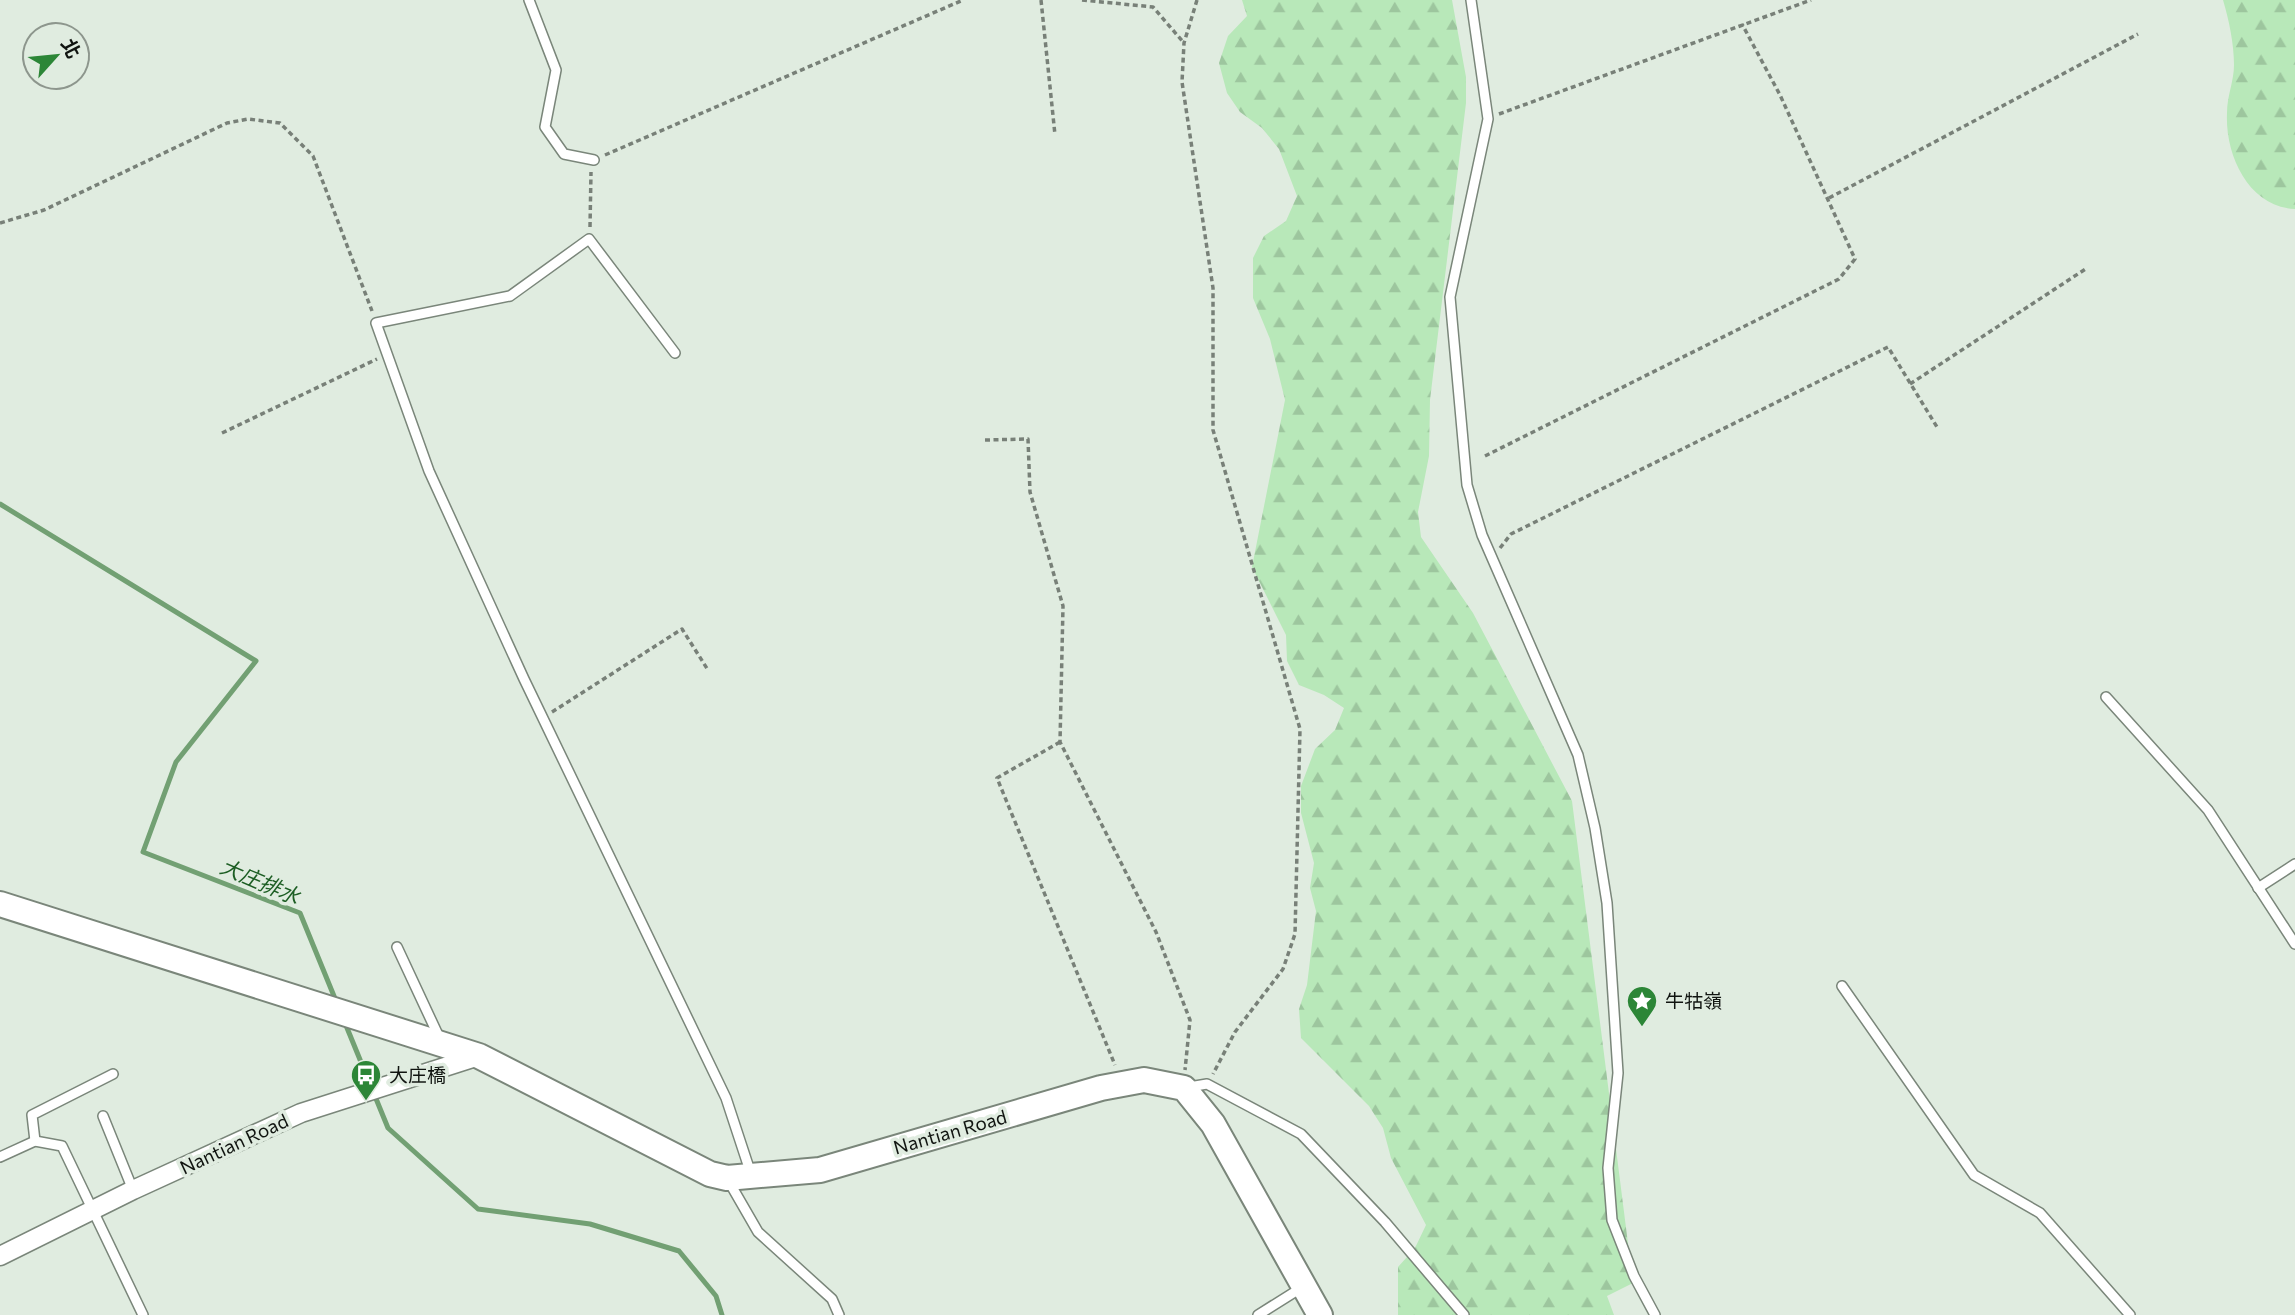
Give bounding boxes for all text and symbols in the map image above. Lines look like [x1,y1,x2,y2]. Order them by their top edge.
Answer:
north arrow [21,21,91,91]
text: 北 [57,34,86,62]
water label: 大庄排水 [217,853,305,909]
place icon: 牛牯嶺 [1625,984,1659,1028]
place label: 牛牯嶺 [1665,989,1722,1012]
bus stop icon: 大庄橋 [349,1058,383,1102]
place label: 大庄橋 [389,1063,446,1086]
street label: Nantian Road [891,1104,1009,1159]
street label: Nantian Road [176,1108,292,1179]

